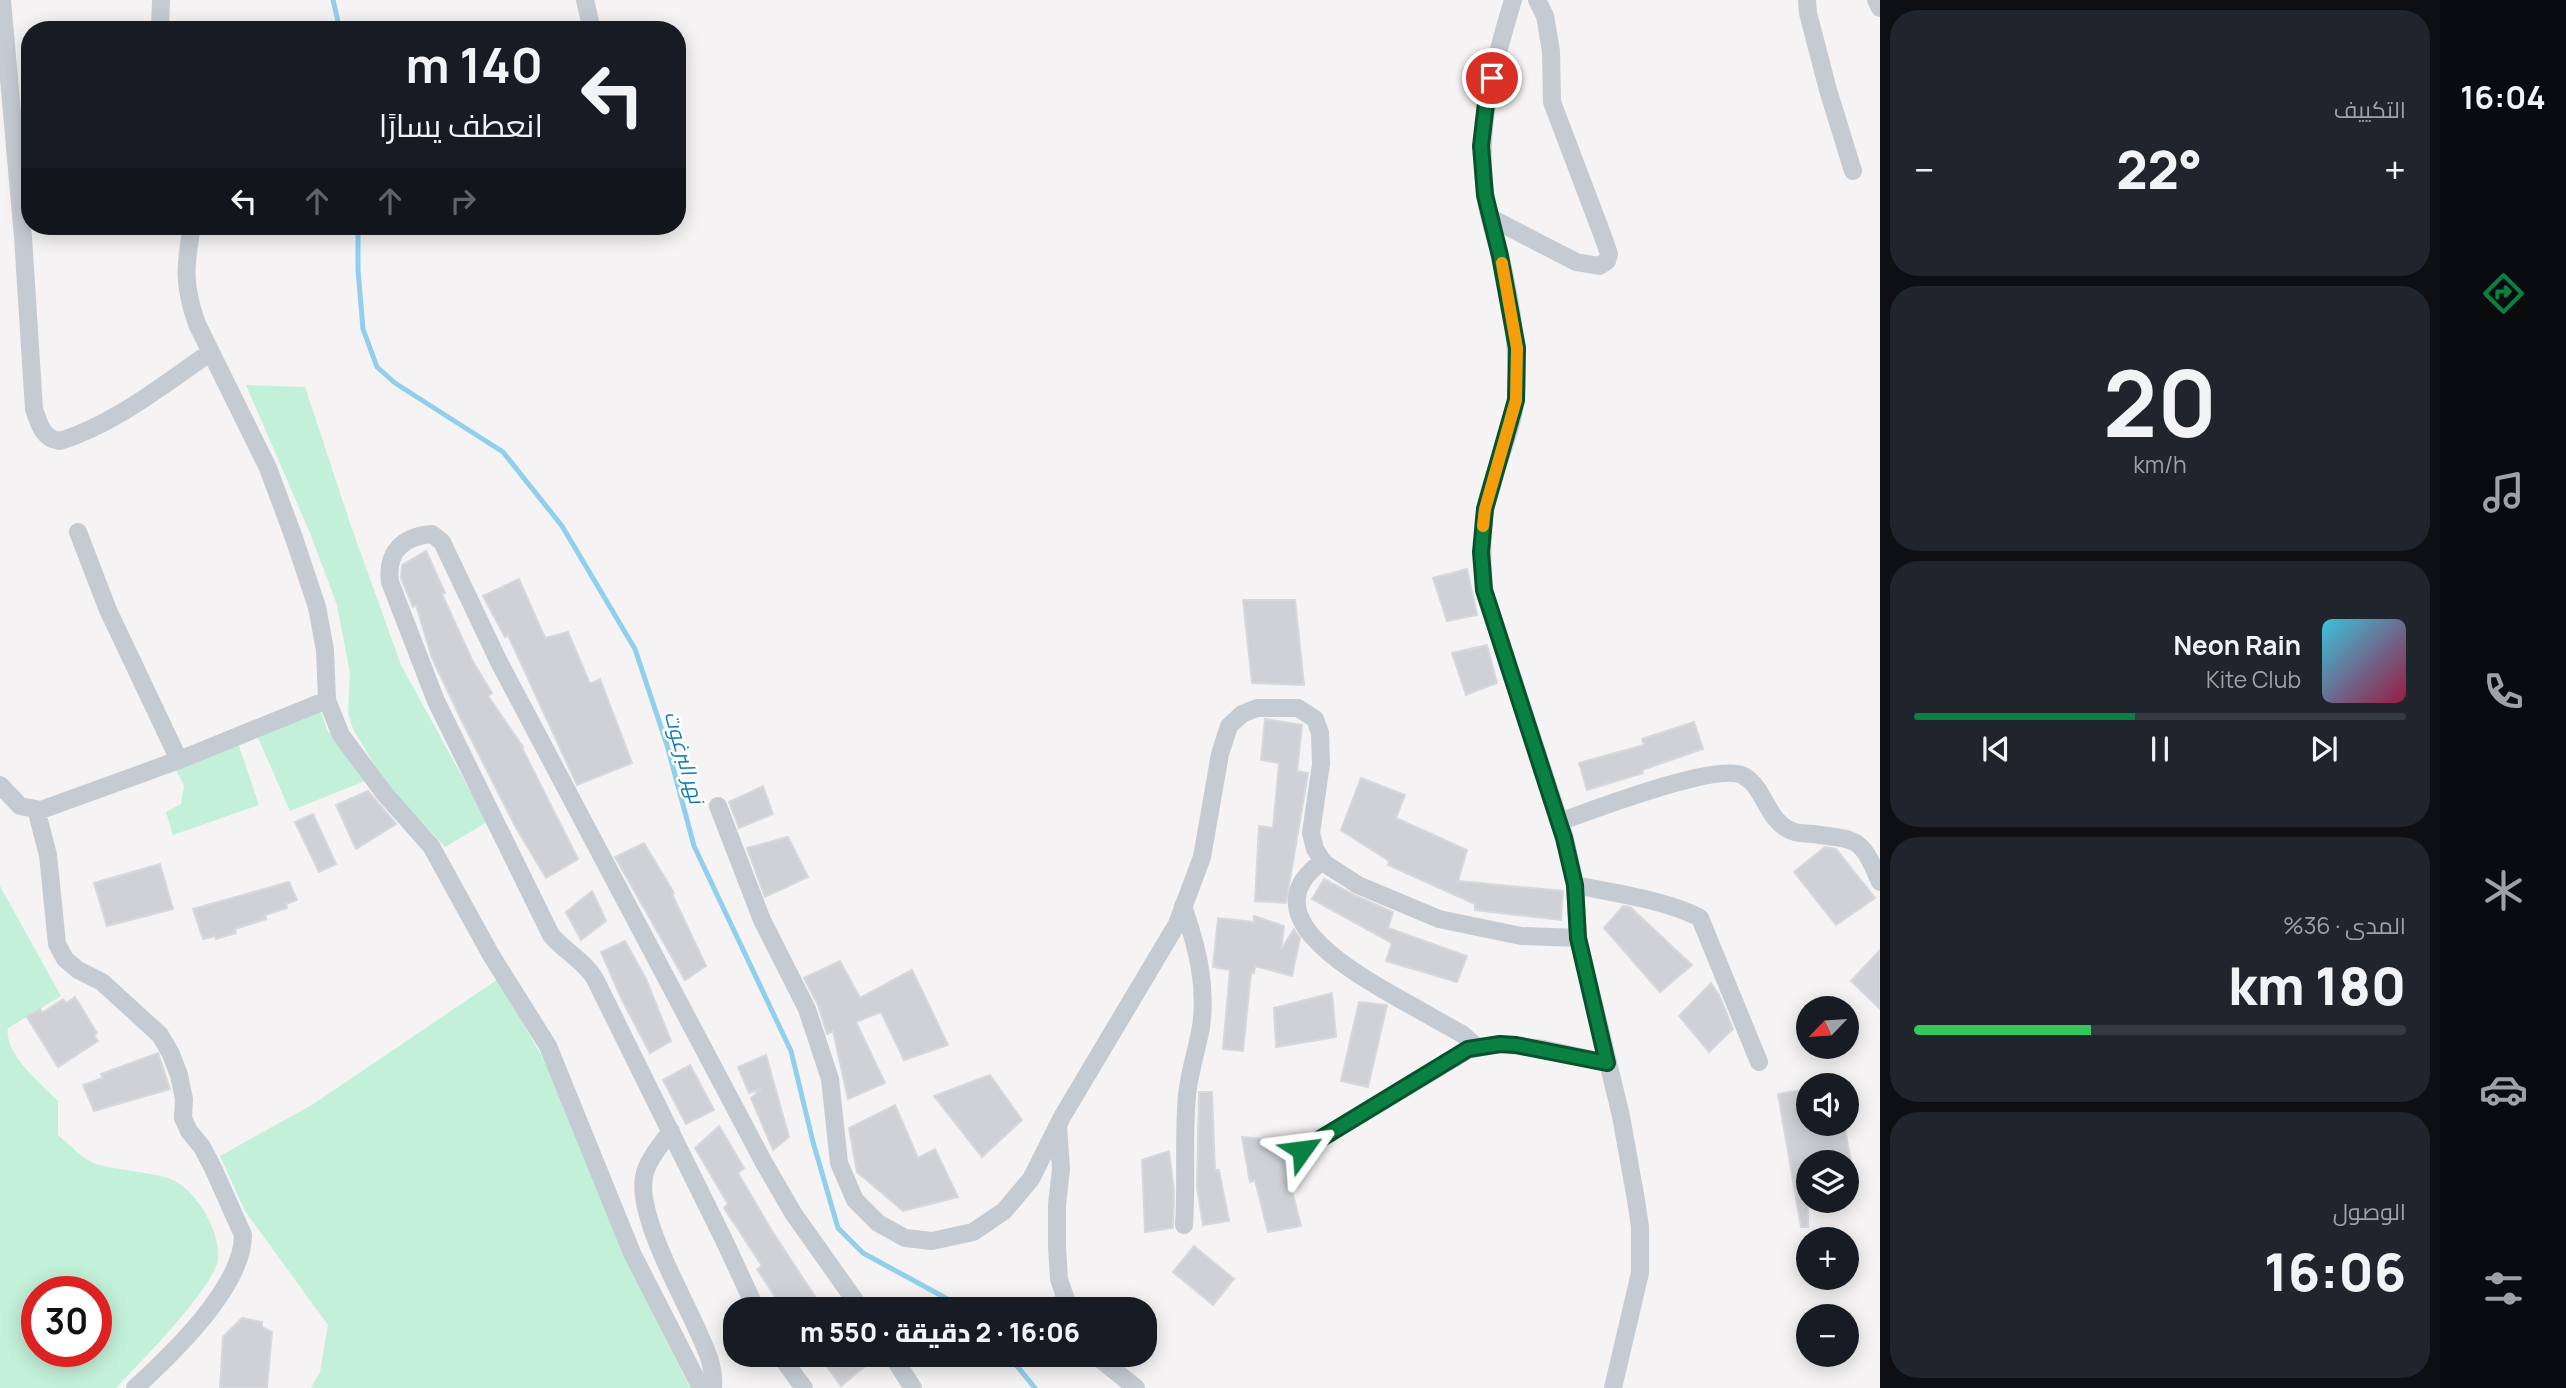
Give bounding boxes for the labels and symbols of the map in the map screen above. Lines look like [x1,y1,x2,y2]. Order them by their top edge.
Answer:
pin [1462,48,1522,108]
water label: نهر البرغوت [658,707,712,809]
north arrow [1796,996,1858,1059]
position arrow [1265,1113,1339,1187]
speed limit sign: 30 [21,1276,112,1367]

